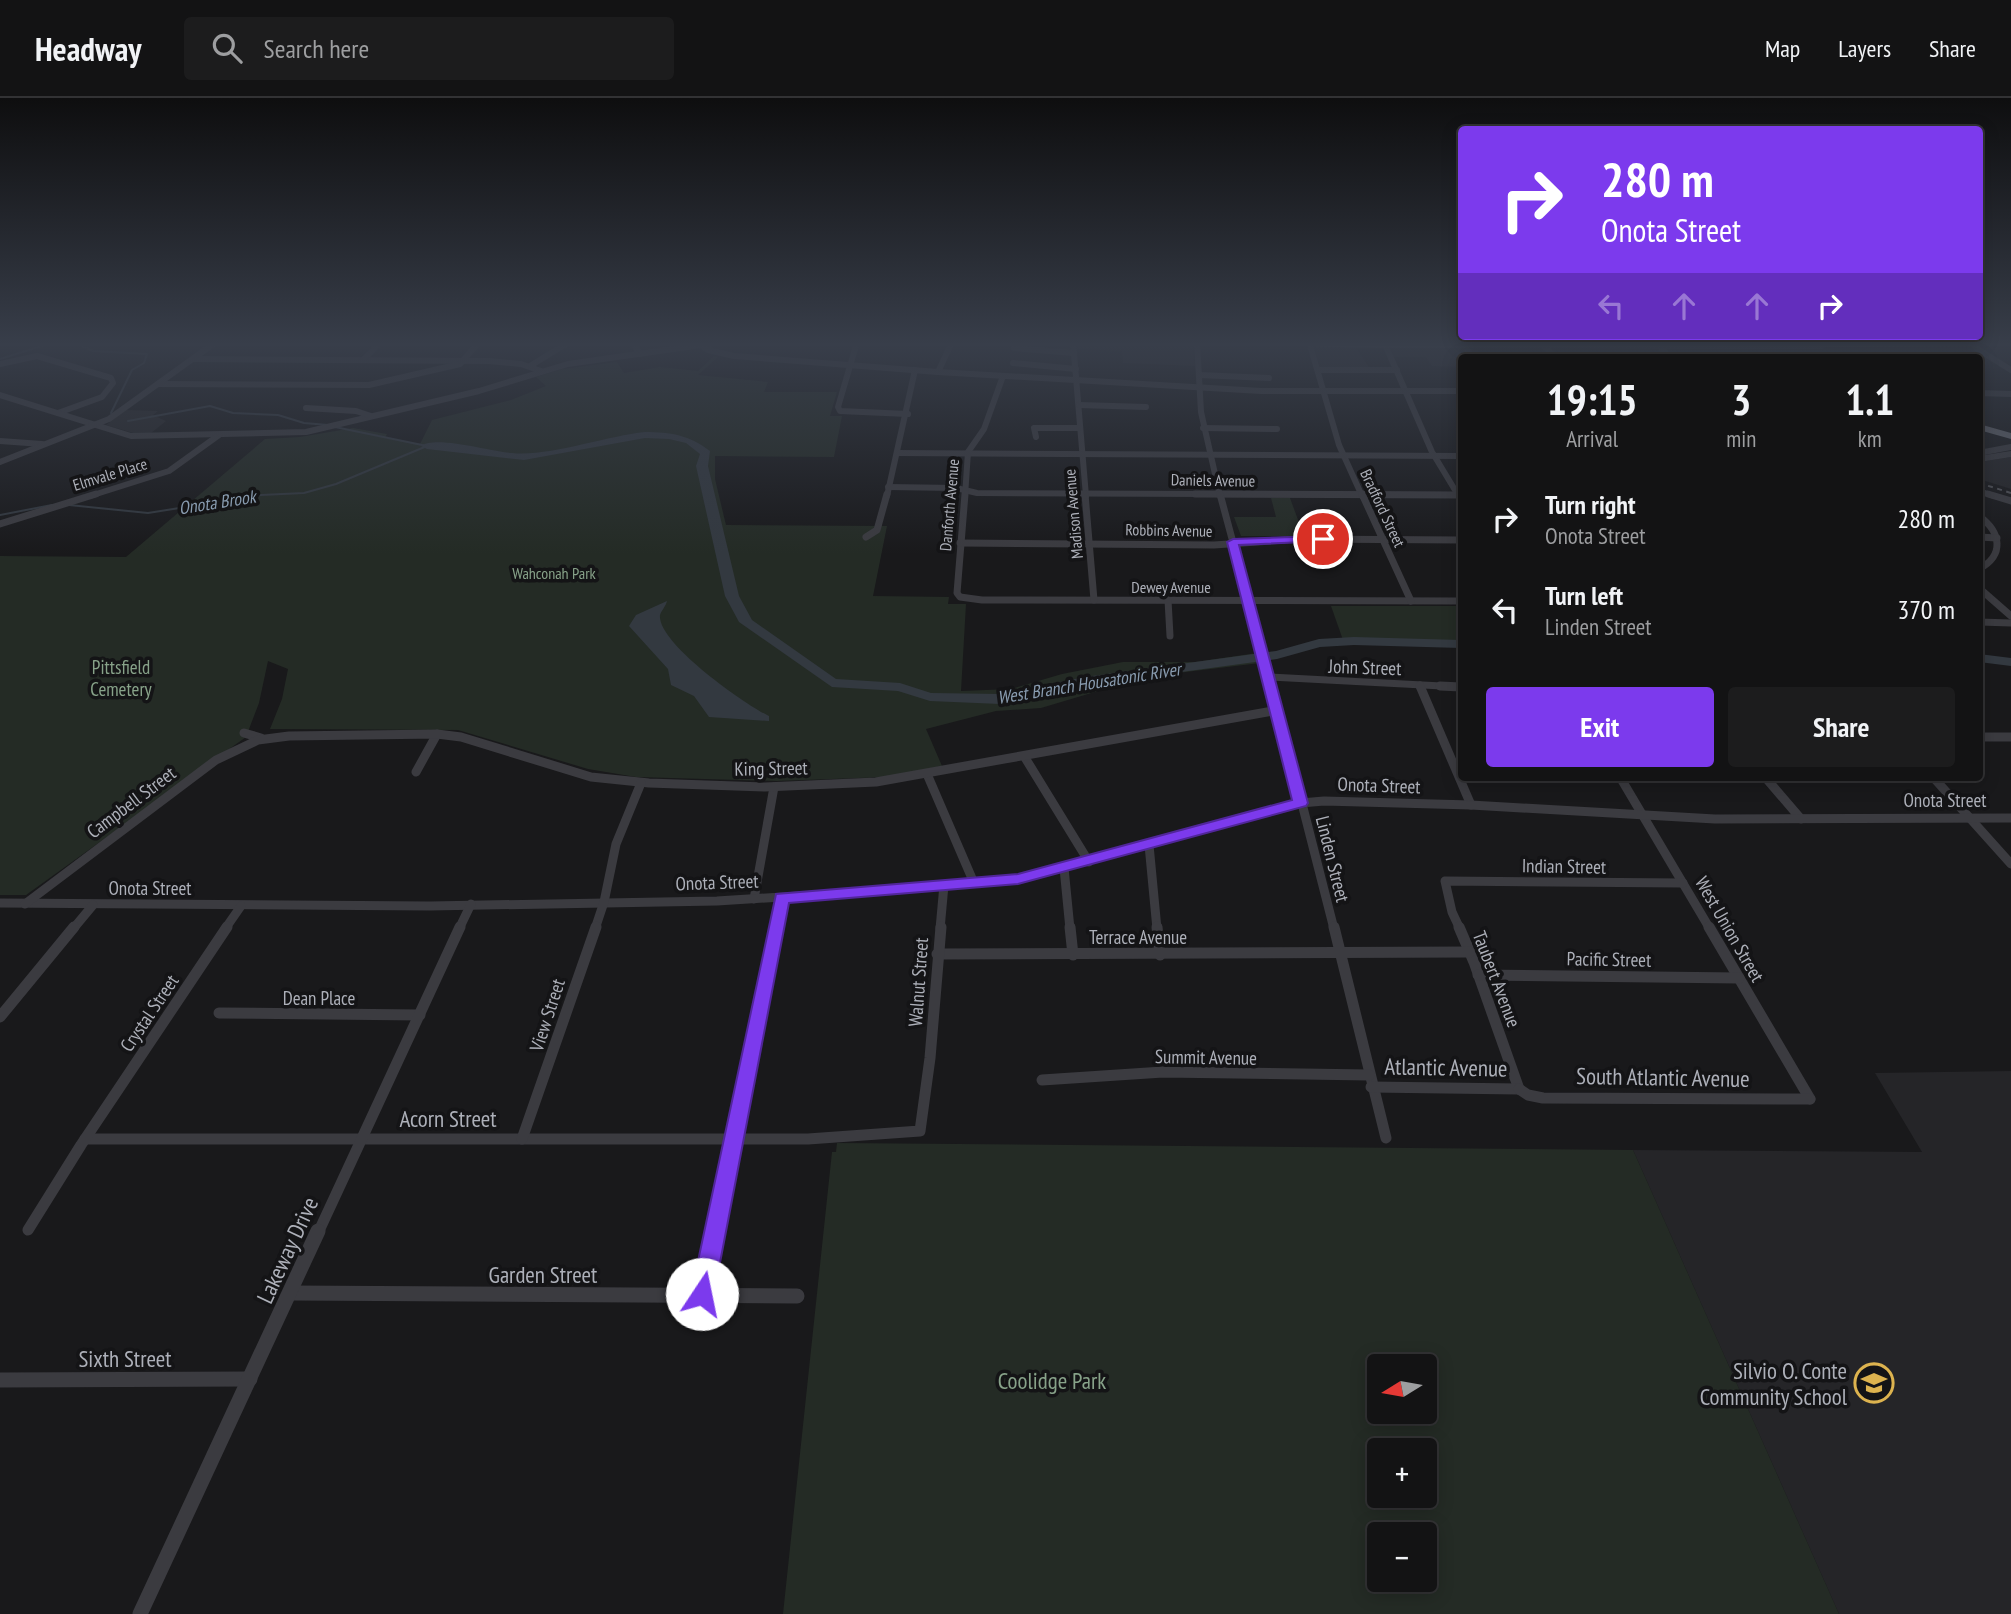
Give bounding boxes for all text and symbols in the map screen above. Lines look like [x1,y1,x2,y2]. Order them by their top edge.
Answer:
search box [184,17,674,80]
text: Headway [35,27,142,70]
icon: search [208,29,246,67]
text: Search here [264,32,369,65]
text: Map [1765,33,1800,64]
text: Layers [1838,33,1891,64]
text: Share [1929,33,1976,64]
text: 280 m [1601,147,1714,211]
icon: right [1486,154,1577,245]
text: Onota Street [1601,209,1741,251]
icon: left [1592,287,1630,325]
icon: ahead [1665,287,1703,325]
icon: ahead [1738,287,1776,325]
icon: right [1811,287,1849,325]
text: 19:15 [1547,372,1638,427]
text: 3 [1731,372,1751,427]
text: 1.1 [1845,372,1894,427]
text: Arrival [1566,424,1618,453]
text: min [1726,424,1756,453]
text: km [1858,424,1882,453]
street label: Elmvale Place [70,453,150,495]
street label: Danforth Avenue [935,458,963,552]
street label: Bradford Street [1356,466,1410,551]
street label: Madison Avenue [1059,468,1087,560]
street label: Daniels Avenue [1171,469,1255,491]
water label: Onota Brook [177,484,259,519]
text: Turn right [1545,488,1636,521]
icon: right [1486,500,1524,538]
text: 280 m [1897,502,1955,535]
pin [1293,509,1353,569]
street label: Robbins Avenue [1125,519,1213,541]
icon: arrive [1304,520,1342,558]
text: Onota Street [1545,521,1646,550]
park label: Wahconah Park [512,563,597,583]
street label: Dewey Avenue [1131,577,1211,597]
text: Turn left [1545,579,1623,612]
icon: left [1486,591,1524,629]
text: 370 m [1897,593,1955,626]
text: Linden Street [1545,612,1652,641]
street label: John Street [1327,654,1403,680]
park label: Pittsfield Cemetery [90,655,153,701]
water label: West Branch Housatonic River [996,657,1185,709]
button: Exit [1486,687,1714,767]
button: Share [1728,687,1955,767]
street label: King Street [734,755,809,781]
street label: Campbell Street [82,760,181,843]
street label: Onota Street [1337,772,1422,798]
street label: Onota Street [1903,788,1987,812]
street label: Linden Street [1311,813,1355,905]
street label: Indian Street [1522,853,1607,879]
street label: Onota Street [675,869,760,895]
street label: West Union Street [1690,872,1770,987]
street label: Onota Street [108,876,192,900]
street label: Terrace Avenue [1089,925,1187,949]
street label: Taubert Avenue [1468,927,1526,1031]
street label: Walnut Street [903,936,933,1027]
street label: Pacific Street [1566,946,1652,972]
street label: Crystal Street [114,969,184,1056]
street label: View Street [524,975,570,1055]
street label: Dean Place [283,986,355,1010]
street label: Summit Avenue [1155,1044,1257,1070]
street label: Atlantic Avenue [1384,1051,1508,1083]
street label: South Atlantic Avenue [1576,1061,1750,1093]
street label: Acorn Street [399,1104,497,1133]
street label: Lakeway Drive [250,1192,324,1308]
position arrow [665,1257,739,1331]
street label: Garden Street [489,1260,598,1289]
street label: Sixth Street [78,1344,172,1373]
north arrow [1367,1354,1437,1424]
map controls [1367,1354,1437,1592]
place label: Silvio O. Conte Community School [1700,1356,1848,1411]
school or university icon: Silvio O. Conte Community School [1853,1362,1895,1404]
park label: Coolidge Park [998,1366,1106,1395]
button: + [1367,1438,1437,1508]
button: − [1367,1522,1437,1592]

